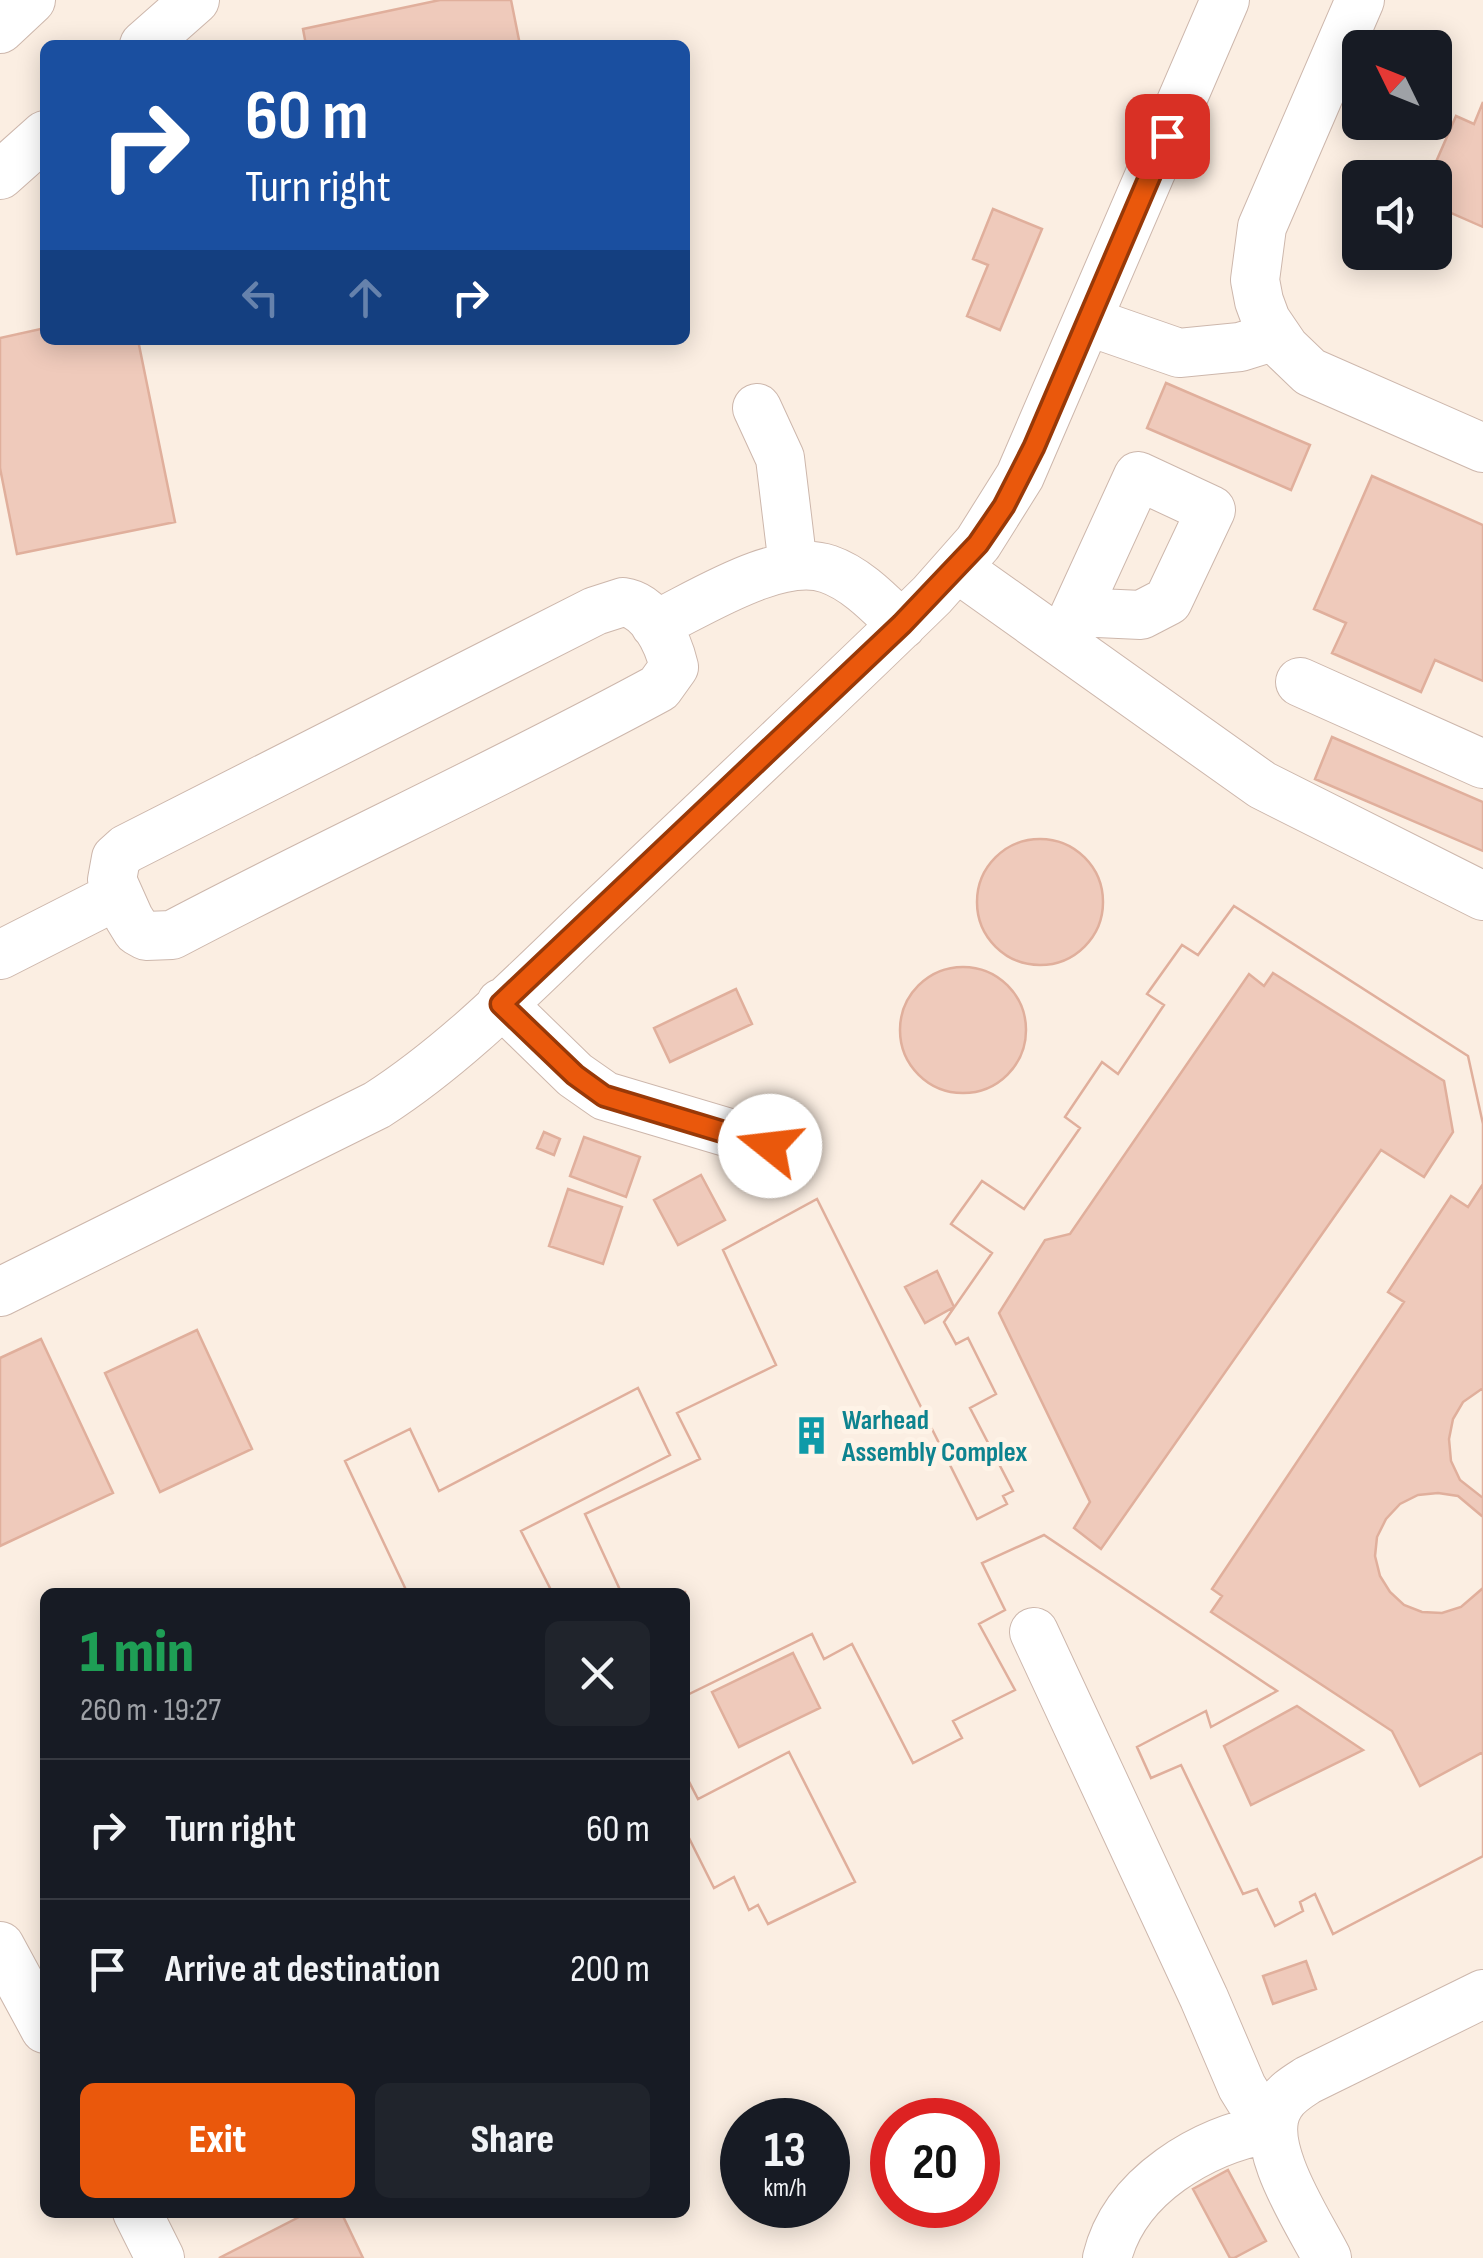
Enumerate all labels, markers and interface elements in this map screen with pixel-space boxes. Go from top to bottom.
north arrow [1342,30,1452,140]
map controls [1342,30,1452,270]
text: 60 m [245,75,369,159]
icon: right [80,80,210,210]
pin [1125,94,1210,179]
icon: arrive [1140,109,1195,164]
text: Turn right [245,160,391,215]
button: sound [1342,160,1452,270]
icon: left [233,270,288,325]
icon: ahead [338,270,393,325]
icon: right [443,270,498,325]
position arrow [718,1094,822,1198]
place label: Warhead Assembly Complex [841,1404,1027,1469]
building icon: Warhead Assembly Complex [791,1415,833,1457]
text: 1 min [80,1617,194,1689]
button: close [545,1621,650,1726]
text: 260 m · 19:27 [80,1691,221,1730]
icon: right [80,1802,135,1857]
text: Turn right [165,1807,296,1852]
text: 60 m [586,1807,650,1852]
icon: arrive [80,1942,135,1997]
text: Arrive at destination [165,1947,440,1992]
text: 200 m [570,1947,650,1992]
button: Exit [80,2083,355,2198]
button: Share [375,2083,650,2198]
speed limit sign: 20 [870,2098,1000,2228]
text: 13 [764,2121,806,2181]
text: km/h [763,2173,807,2204]

